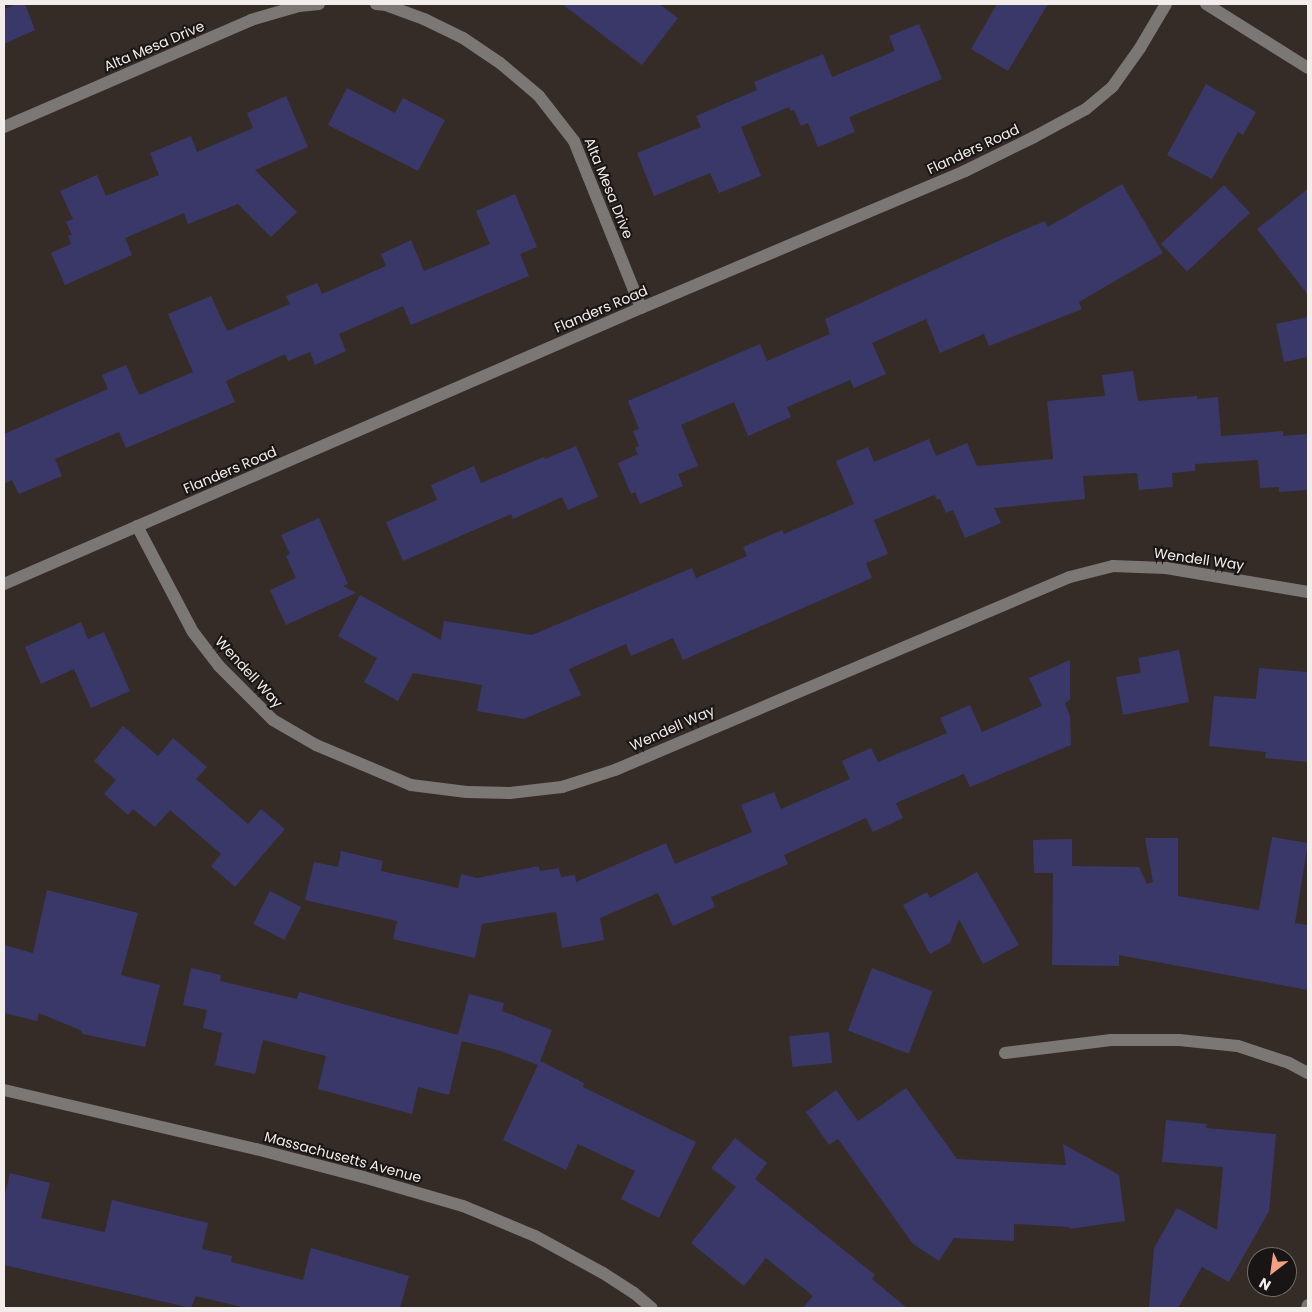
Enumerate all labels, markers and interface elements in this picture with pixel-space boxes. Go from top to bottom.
street label: Alta Mesa Drive [101,17,207,75]
street label: Flanders Road [924,120,1022,178]
street label: Alta Mesa Drive [581,135,637,241]
street label: Flanders Road [552,282,650,336]
street label: Flanders Road [181,443,279,497]
street label: Wendell Way [1153,544,1245,574]
street label: Wendell Way [212,633,286,711]
street label: Wendell Way [627,702,717,754]
street label: Massachusetts Avenue [263,1128,423,1186]
north arrow [1247,1247,1297,1297]
text: N [1255,1273,1275,1295]

